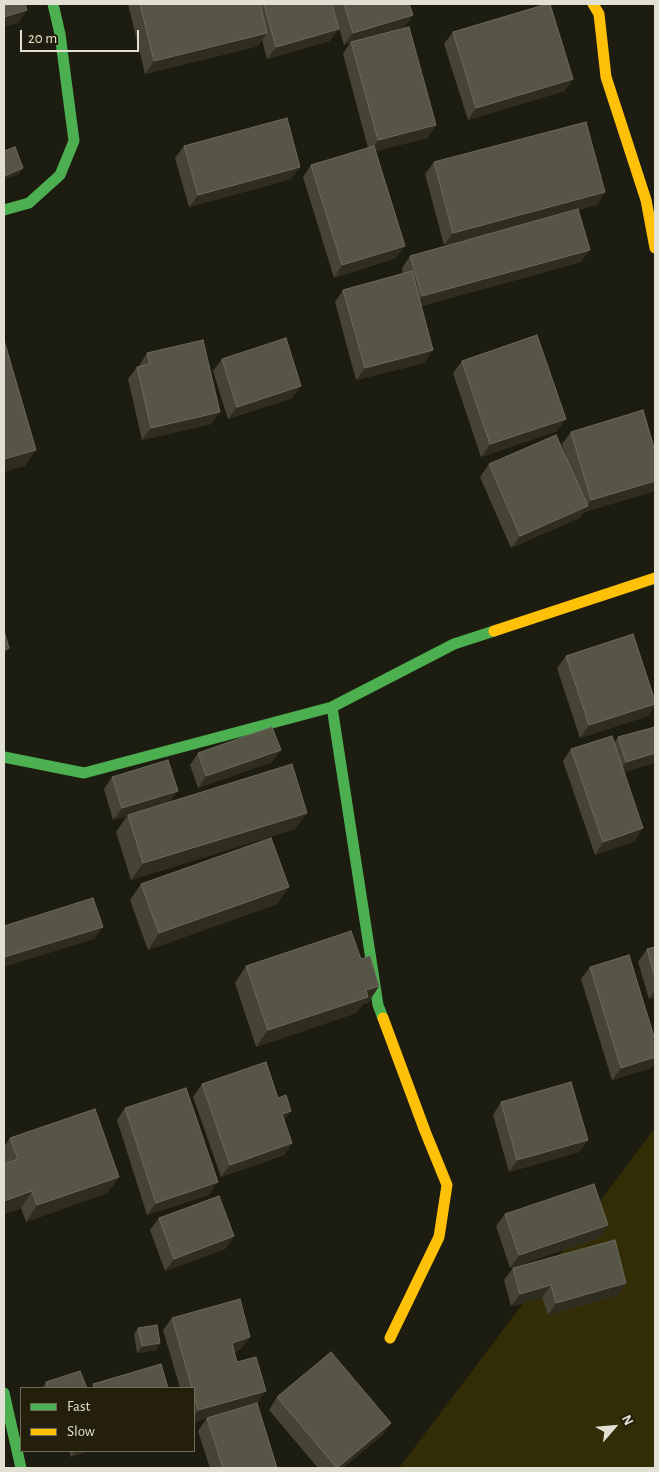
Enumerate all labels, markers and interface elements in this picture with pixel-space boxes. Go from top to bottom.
scale bar [22,20,141,52]
text: 20 m [28,31,57,46]
legend [20,1387,195,1452]
text: Fast [67,1399,90,1414]
north arrow [589,1402,639,1452]
text: N [619,1413,636,1428]
text: Slow [67,1424,95,1439]

